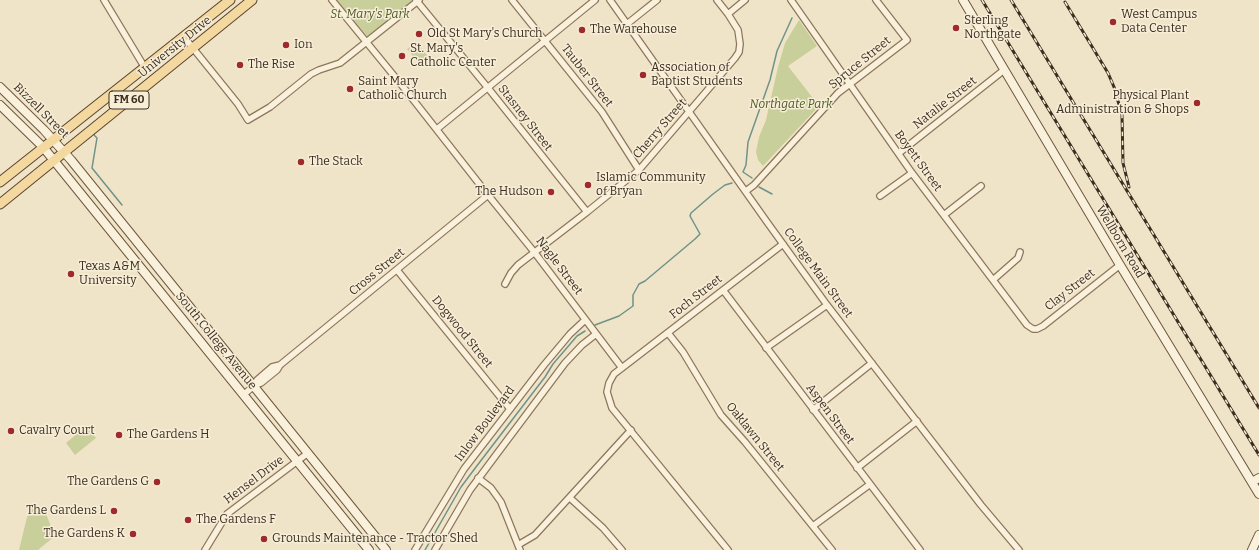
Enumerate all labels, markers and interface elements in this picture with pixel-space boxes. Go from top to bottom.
park label: St. Mary's Park [330,8,410,22]
place label: West Campus Data Center [1121,8,1197,36]
street label: University Drive [136,13,214,81]
place label: Sterling Northgate [964,14,1021,42]
marker: West Campus Data Center [1108,17,1118,27]
place label: The Warehouse [590,23,677,37]
marker: Sterling Northgate [951,23,961,33]
marker: The Warehouse [577,25,587,35]
place label: Old St Mary's Church [427,27,543,41]
marker: Old St Mary's Church [414,29,424,39]
street label: Spruce Street [826,34,894,92]
place label: Ion [294,38,313,52]
marker: Ion [281,40,291,50]
place label: St. Mary's Catholic Center [410,42,496,70]
street label: Tauber Street [558,42,616,110]
marker: St. Mary's Catholic Center [397,51,407,61]
place label: The Rise [248,58,295,72]
marker: The Rise [235,60,245,70]
place label: Association of Baptist Students [651,61,743,89]
marker: Association of Baptist Students [638,70,648,80]
street label: Natalie Street [910,74,980,132]
place label: Saint Mary Catholic Church [358,75,447,103]
street label: Bizzell Street [10,80,72,142]
street label: Stasney Street [495,82,555,154]
marker: Saint Mary Catholic Church [345,84,355,94]
place label: Physical Plant Administration & Shops [1056,89,1189,117]
road number: FM 60 [109,91,149,109]
street label: Cherry Street [630,96,690,162]
park label: Northgate Park [749,98,833,112]
marker: Physical Plant Administration & Shops [1192,98,1202,108]
street label: Boyett Street [891,128,945,194]
place label: The Stack [309,155,363,169]
marker: The Stack [296,157,306,167]
place label: Islamic Community of Bryan [596,171,706,199]
marker: Islamic Community of Bryan [583,180,593,190]
place label: The Hudson [475,185,543,199]
marker: The Hudson [546,187,556,197]
street label: Wellborn Road [1093,203,1147,281]
street label: College Main Street [780,225,856,321]
street label: Nagle Street [533,234,585,298]
street label: Cross Street [346,245,408,299]
place label: Texas A&M University [79,260,140,288]
street label: Clay Street [1042,266,1098,314]
marker: Texas A&M University [66,269,76,279]
street label: Foch Street [667,272,725,322]
street label: South College Avenue [172,289,260,393]
street label: Dogwood Street [429,293,495,371]
street label: Aspen Street [803,381,857,447]
street label: Inlow Boulevard [452,384,518,464]
street label: Oaklawn Street [723,400,787,474]
place label: Cavalry Court [19,424,94,438]
marker: Cavalry Court [6,426,16,436]
place label: The Gardens H [127,428,210,442]
marker: The Gardens H [114,430,124,440]
street label: Hensel Drive [221,453,287,507]
place label: The Gardens G [67,475,149,489]
marker: The Gardens G [152,477,162,487]
place label: The Gardens L [26,504,106,518]
marker: The Gardens L [109,506,119,516]
place label: The Gardens F [196,513,276,527]
marker: The Gardens F [183,515,193,525]
place label: The Gardens K [43,527,125,541]
marker: The Gardens K [128,529,138,539]
place label: Grounds Maintenance - Tractor Shed [272,532,478,546]
marker: Grounds Maintenance - Tractor Shed [259,534,269,544]

